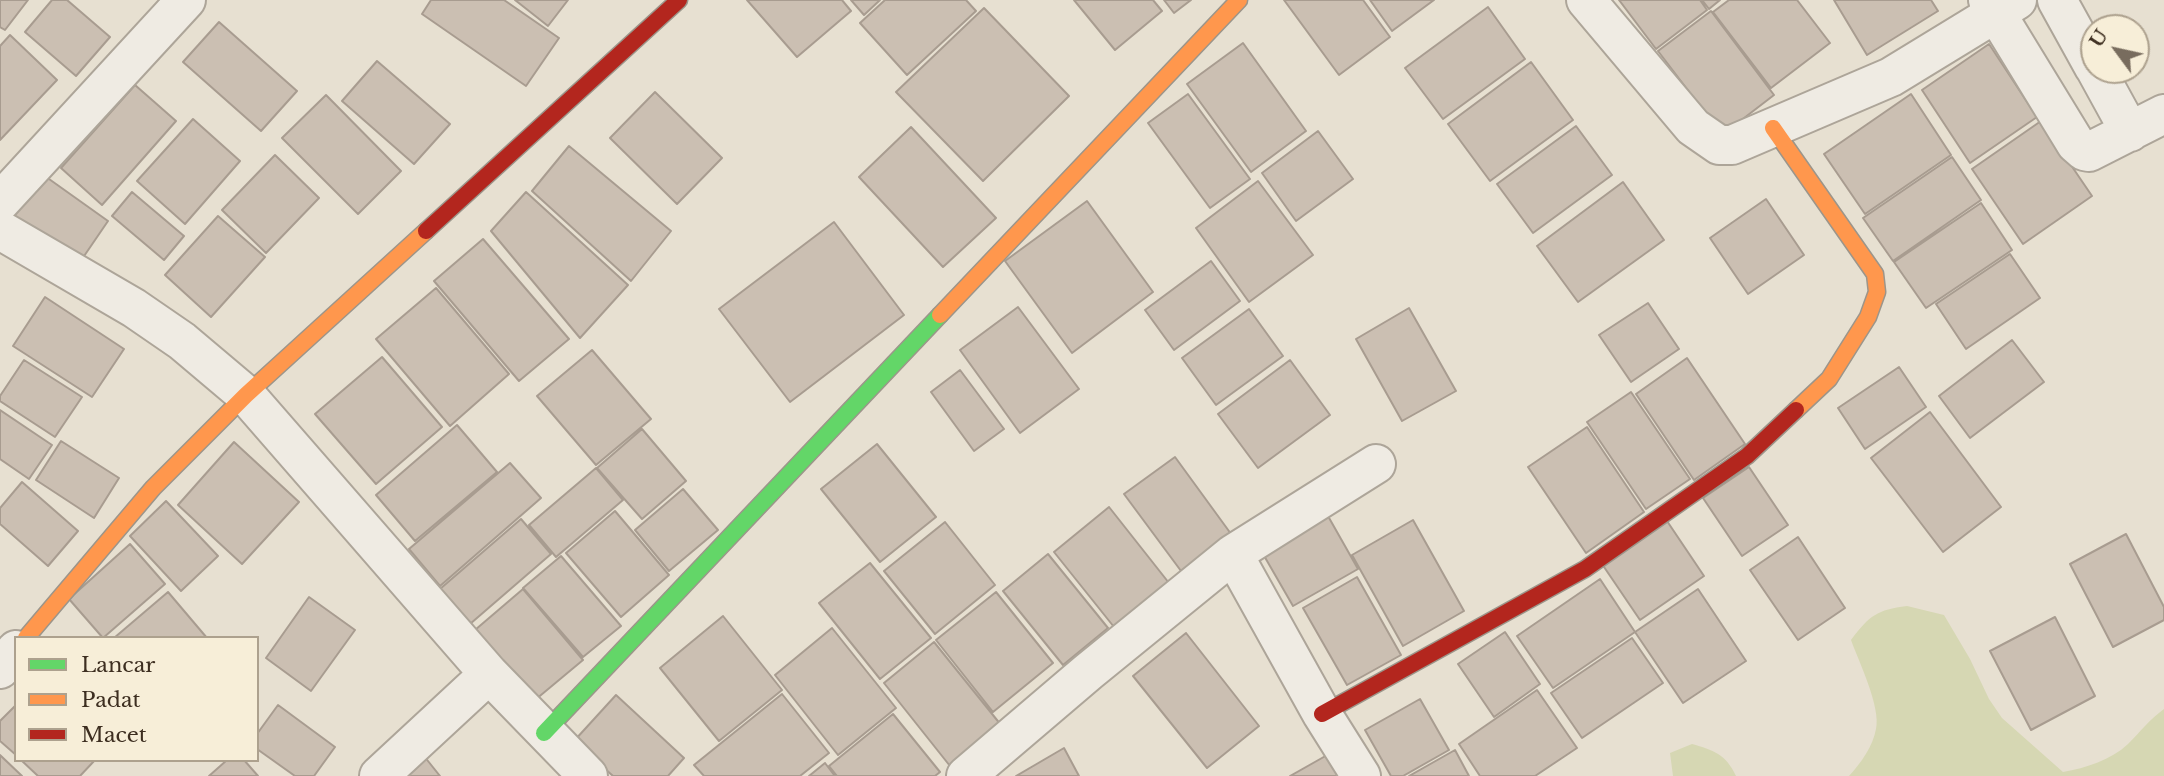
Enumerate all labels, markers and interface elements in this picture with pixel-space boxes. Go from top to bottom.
north arrow [2080,14,2150,84]
text: U [2084,25,2113,52]
legend [14,636,259,762]
text: Lancar [81,652,155,678]
text: Padat [81,687,141,713]
text: Macet [81,722,147,748]

